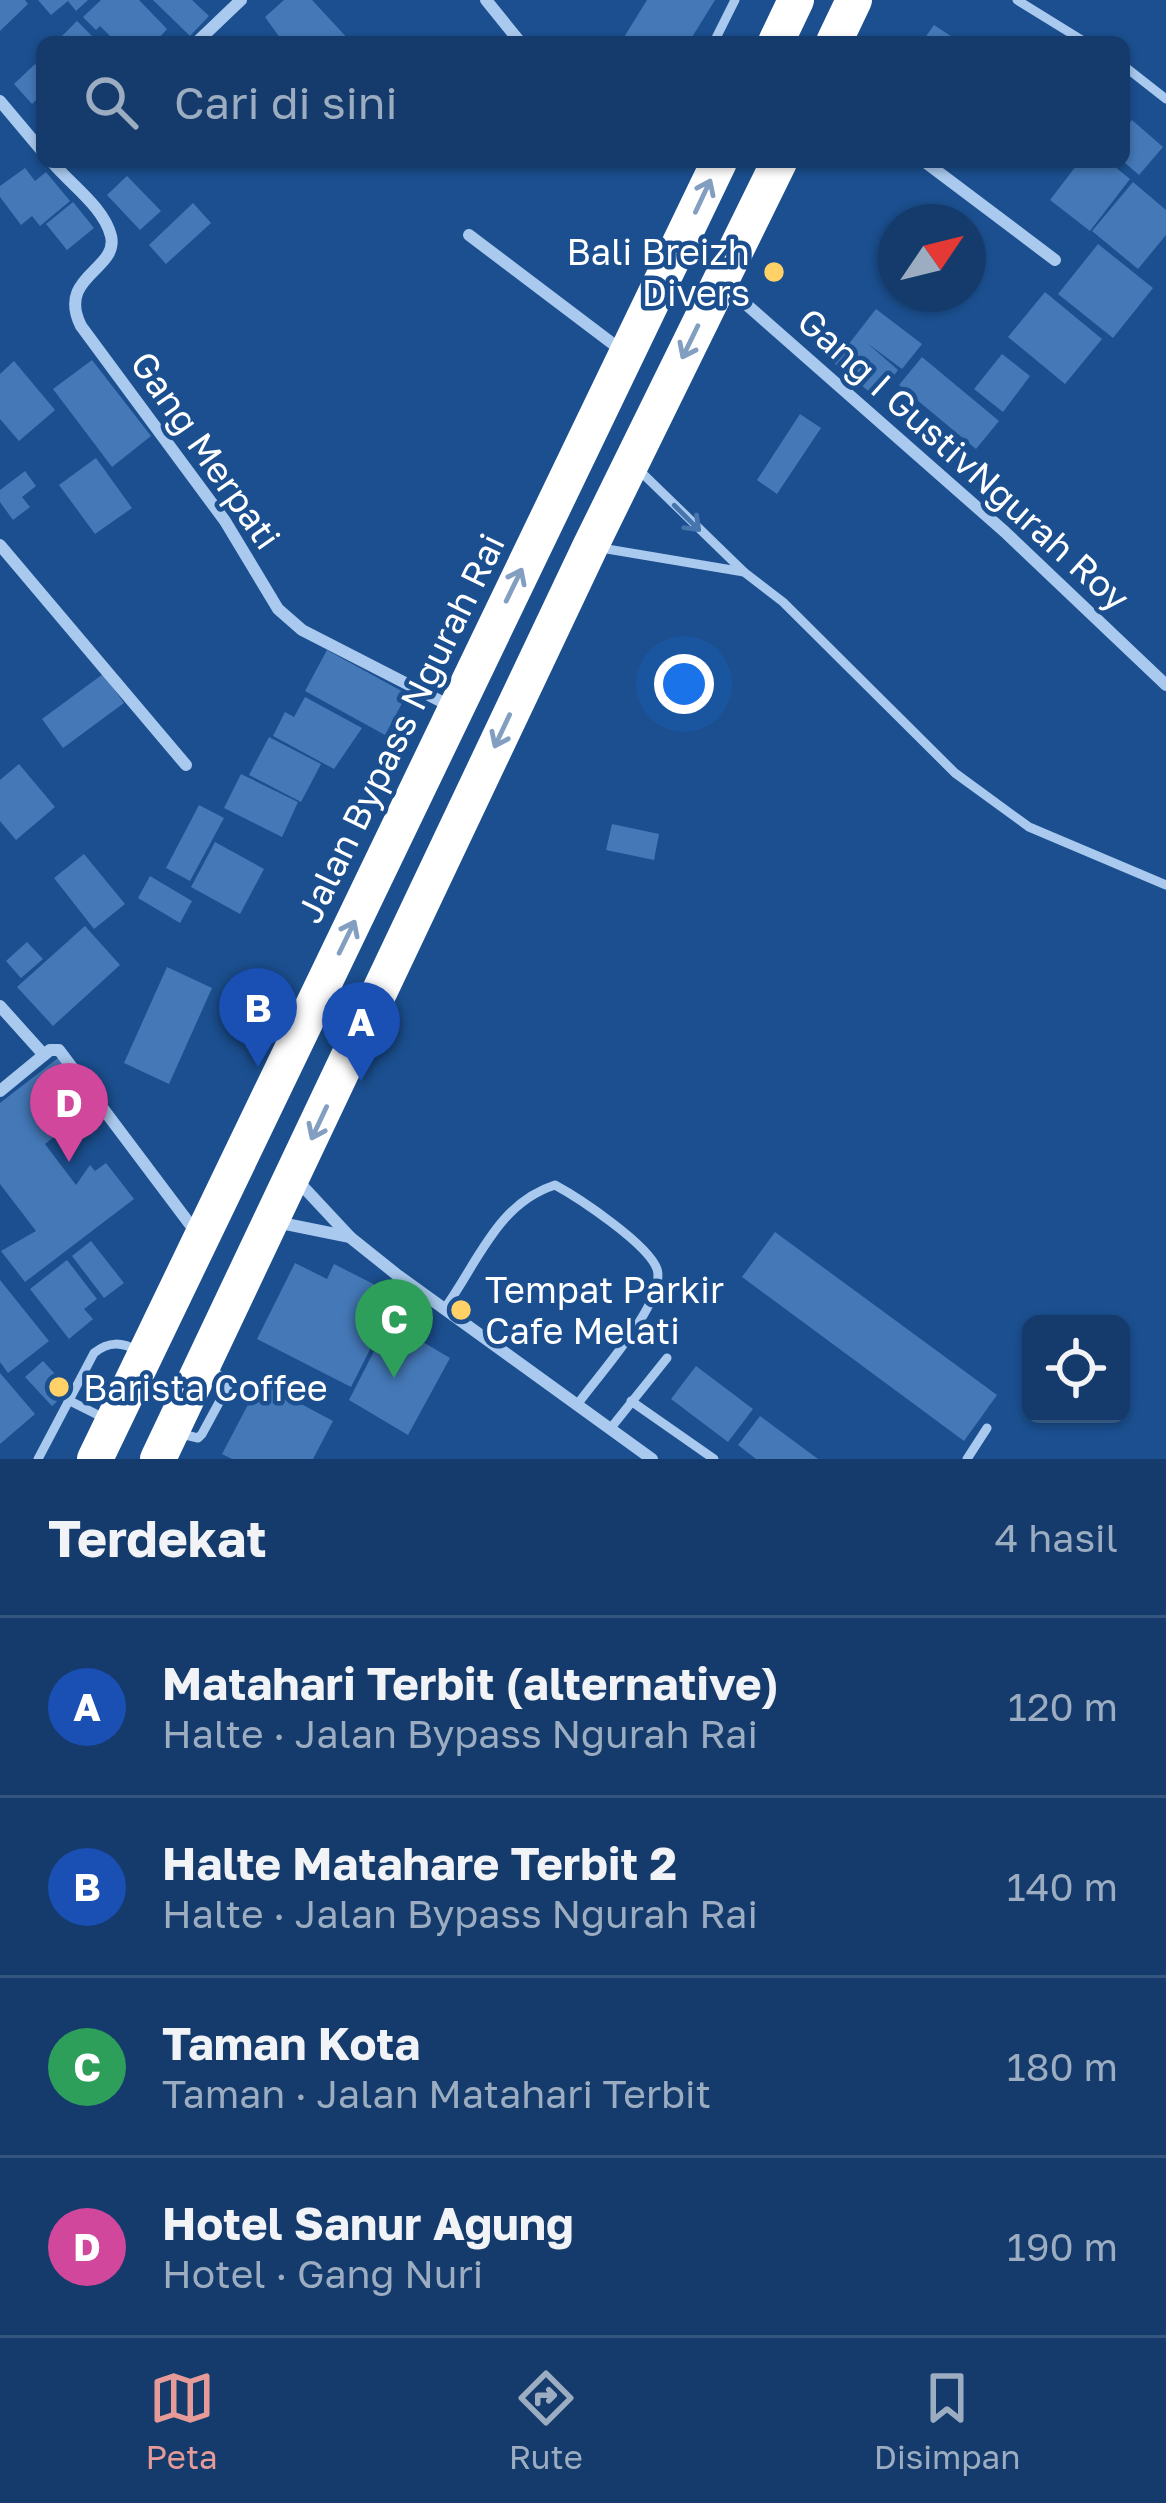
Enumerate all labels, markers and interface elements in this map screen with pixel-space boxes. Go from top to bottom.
search box [36,36,1130,168]
icon: search [78,69,144,135]
text: Cari di sini [174,75,398,129]
one-way arrow [693,179,715,215]
north arrow [878,204,986,312]
place label: Bali Breizh Divers [567,230,750,314]
marker: Bali Breizh Divers [761,259,787,285]
street label: Gang I GustivNgurah Roy [789,299,1139,619]
one-way arrow [678,323,700,359]
street label: Gang Merpati [122,343,290,557]
one-way arrow [672,503,701,531]
street label: Jalan Bypass Ngurah Rai [287,526,513,930]
one-way arrow [504,567,526,603]
your location [654,654,714,714]
one-way arrow [490,712,512,748]
one-way arrow [337,920,359,956]
pin: B [219,968,297,1067]
pin: A [322,982,400,1081]
pin: D [30,1063,108,1162]
one-way arrow [307,1104,329,1140]
place label: Tempat Parkir Cafe Melati [485,1268,724,1352]
pin: C [355,1279,433,1378]
marker: Tempat Parkir Cafe Melati [448,1297,474,1323]
map controls [1022,1315,1130,1423]
button: locate [1022,1315,1130,1423]
place label: Barista Coffee [83,1366,328,1409]
marker: Barista Coffee [46,1374,72,1400]
text: Terdekat [48,1507,267,1568]
text: 4 hasil [995,1514,1118,1561]
text: Matahari Terbit (alternative) [162,1656,779,1710]
text: A [73,1683,101,1730]
text: 120 m [1008,1683,1118,1730]
text: Halte · Jalan Bypass Ngurah Rai [162,1710,758,1757]
text: Halte Matahare Terbit 2 [162,1836,677,1890]
text: B [73,1863,101,1910]
text: 140 m [1007,1863,1118,1910]
text: Halte · Jalan Bypass Ngurah Rai [162,1890,758,1937]
text: Taman Kota [162,2016,420,2070]
text: C [73,2043,101,2090]
text: 180 m [1007,2043,1118,2090]
text: Taman · Jalan Matahari Terbit [162,2070,711,2117]
text: Hotel Sanur Agung [162,2196,574,2250]
text: D [73,2223,101,2270]
text: 190 m [1007,2223,1118,2270]
text: Hotel · Gang Nuri [162,2250,483,2297]
tab: Peta [145,2365,218,2476]
tab: Rute [509,2365,583,2476]
tab: Disimpan [874,2365,1021,2476]

